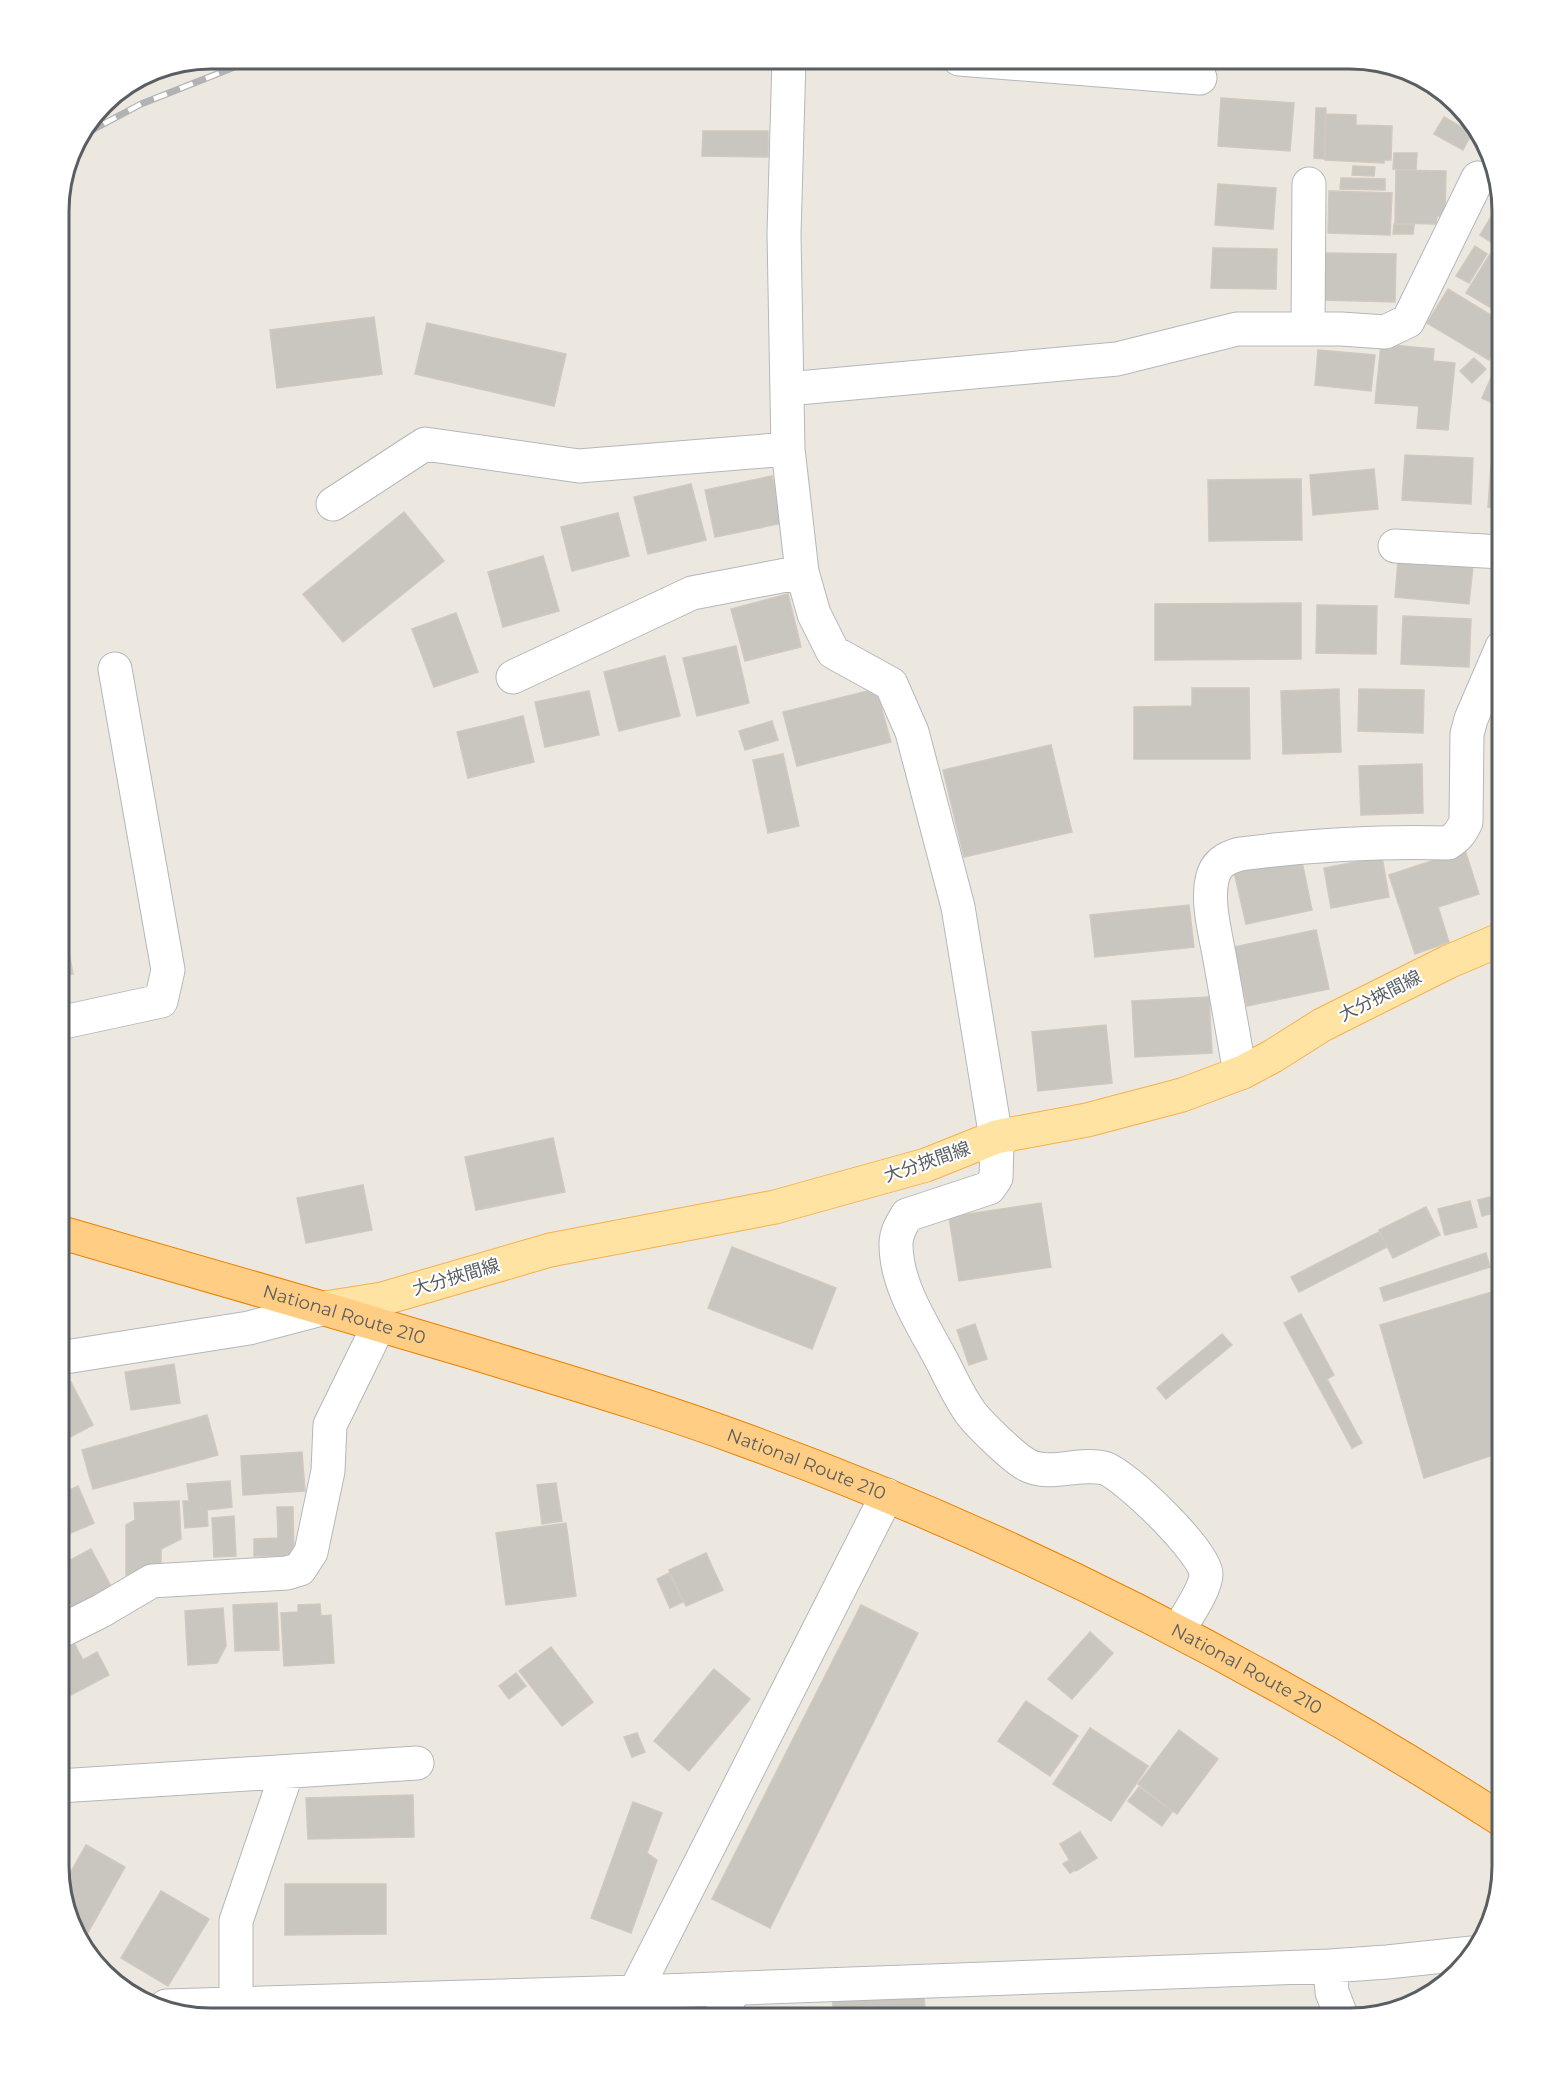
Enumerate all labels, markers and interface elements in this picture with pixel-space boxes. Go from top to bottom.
street label: 大分挾間線 [1335,966,1425,1026]
street label: 大分挾間線 [881,1137,973,1187]
street label: 大分挾間線 [410,1254,502,1300]
street label: National Route 210 [260,1280,428,1349]
street label: National Route 210 [724,1424,889,1505]
street label: National Route 210 [1168,1619,1326,1719]

